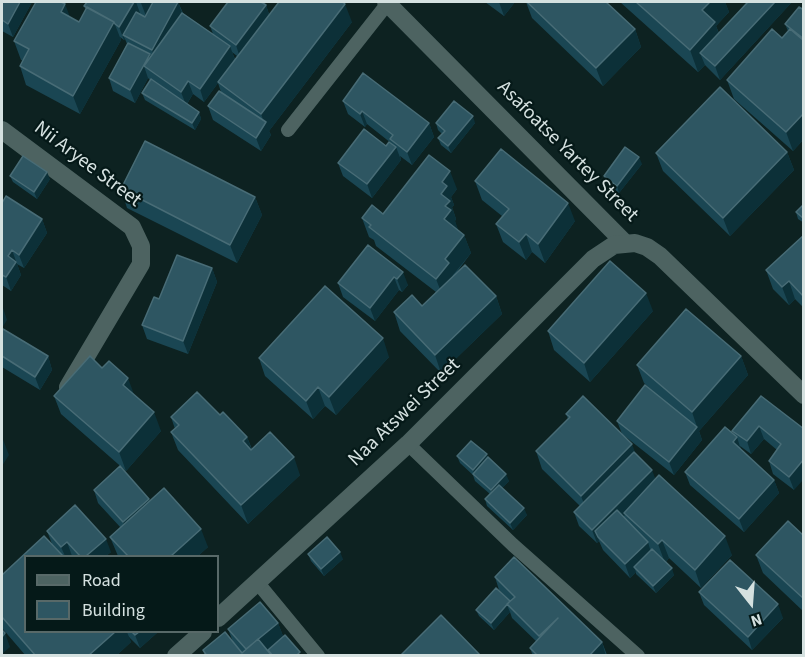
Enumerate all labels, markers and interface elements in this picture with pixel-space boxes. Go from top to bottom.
street label: Asafoatse Yartey Street [491,76,643,228]
street label: Nii Aryee Street [29,117,145,213]
street label: Naa Atswei Street [344,354,466,472]
legend [24,555,219,633]
text: Road [82,568,121,593]
north arrow [721,573,781,633]
text: Building [82,598,145,623]
text: N [748,608,765,632]

